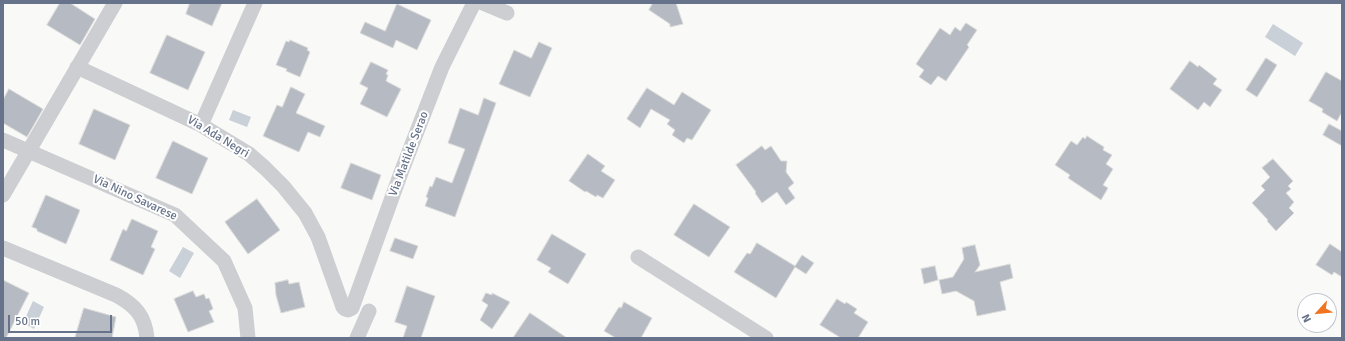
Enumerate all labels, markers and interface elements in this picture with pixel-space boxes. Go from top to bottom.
street label: Via Matilde Serao [386,110,432,198]
street label: Via Ada Negri [184,113,252,161]
street label: Via Nino Savarese [91,172,179,224]
north arrow [1297,293,1337,333]
scale bar [10,307,114,333]
text: N [1299,312,1314,325]
text: 50 m [15,314,40,329]

